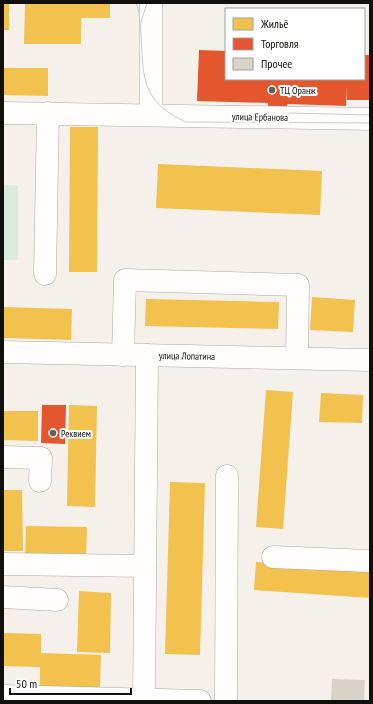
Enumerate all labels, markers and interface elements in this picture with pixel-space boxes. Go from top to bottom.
legend [225,8,365,80]
text: Жильё [260,16,288,31]
text: Торговля [261,36,299,51]
text: Прочее [261,56,292,71]
place label: ТЦ Оранж [280,84,316,97]
marker: ТЦ Оранж [267,85,277,95]
street label: улица Ербанова [232,110,288,124]
street label: улица Лопатина [159,349,215,363]
place label: Реквием [61,427,91,440]
marker: Реквием [48,428,58,438]
scale bar [10,670,131,696]
text: 50 m [16,676,37,691]

